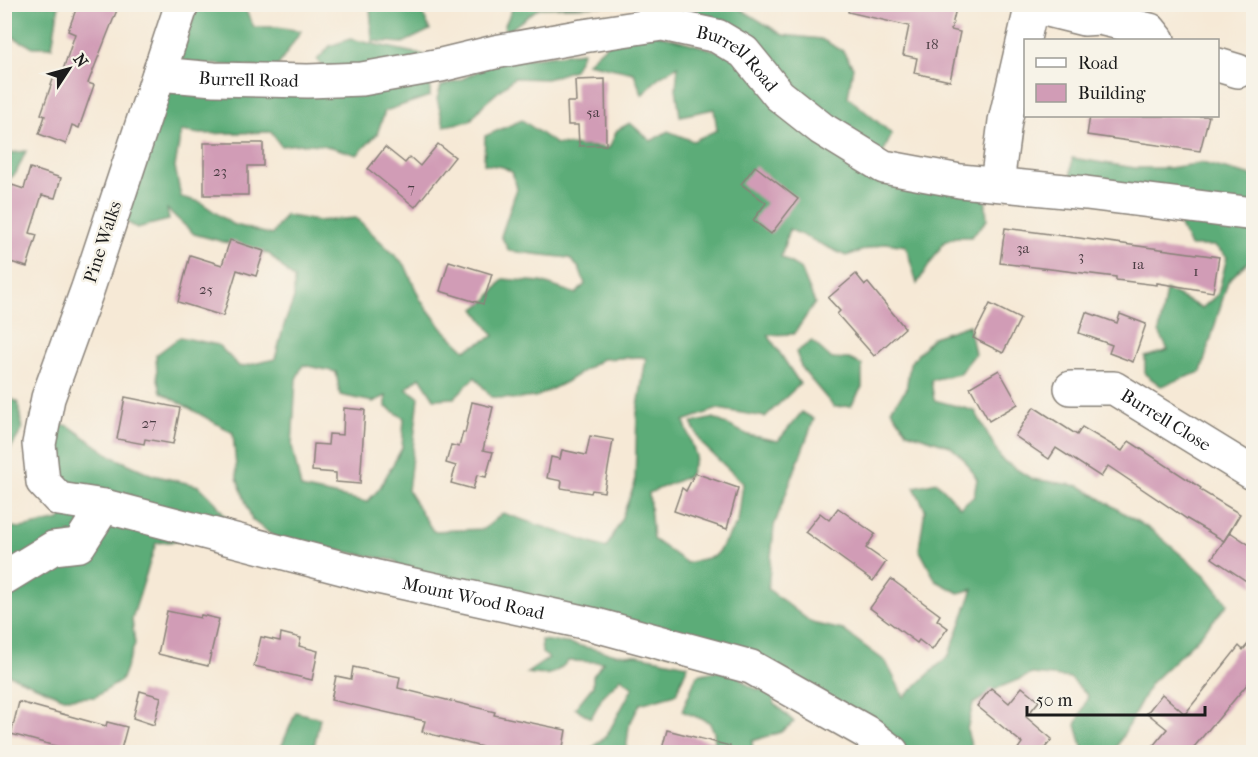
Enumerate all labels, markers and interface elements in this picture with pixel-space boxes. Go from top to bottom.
street label: Burrell Road [695,21,782,96]
house number: 18 [926,35,938,53]
north arrow [39,39,99,99]
legend [1024,39,1219,117]
text: N [69,50,92,72]
text: Road [1078,53,1118,74]
street label: Burrell Road [198,67,299,91]
text: Building [1078,83,1146,104]
house number: 5a [586,103,601,121]
house number: 23 [213,162,227,180]
house number: 7 [407,179,415,197]
street label: Pine Walks [80,198,126,286]
house number: 3a [1016,239,1031,257]
house number: 3 [1078,247,1084,265]
house number: 1a [1132,255,1145,273]
house number: 1 [1193,262,1199,280]
house number: 25 [199,280,213,298]
street label: Burrell Close [1117,384,1215,455]
house number: 27 [142,414,156,432]
street label: Mount Wood Road [401,572,547,624]
scale bar [1027,679,1206,717]
text: 50 m [1036,690,1073,711]

